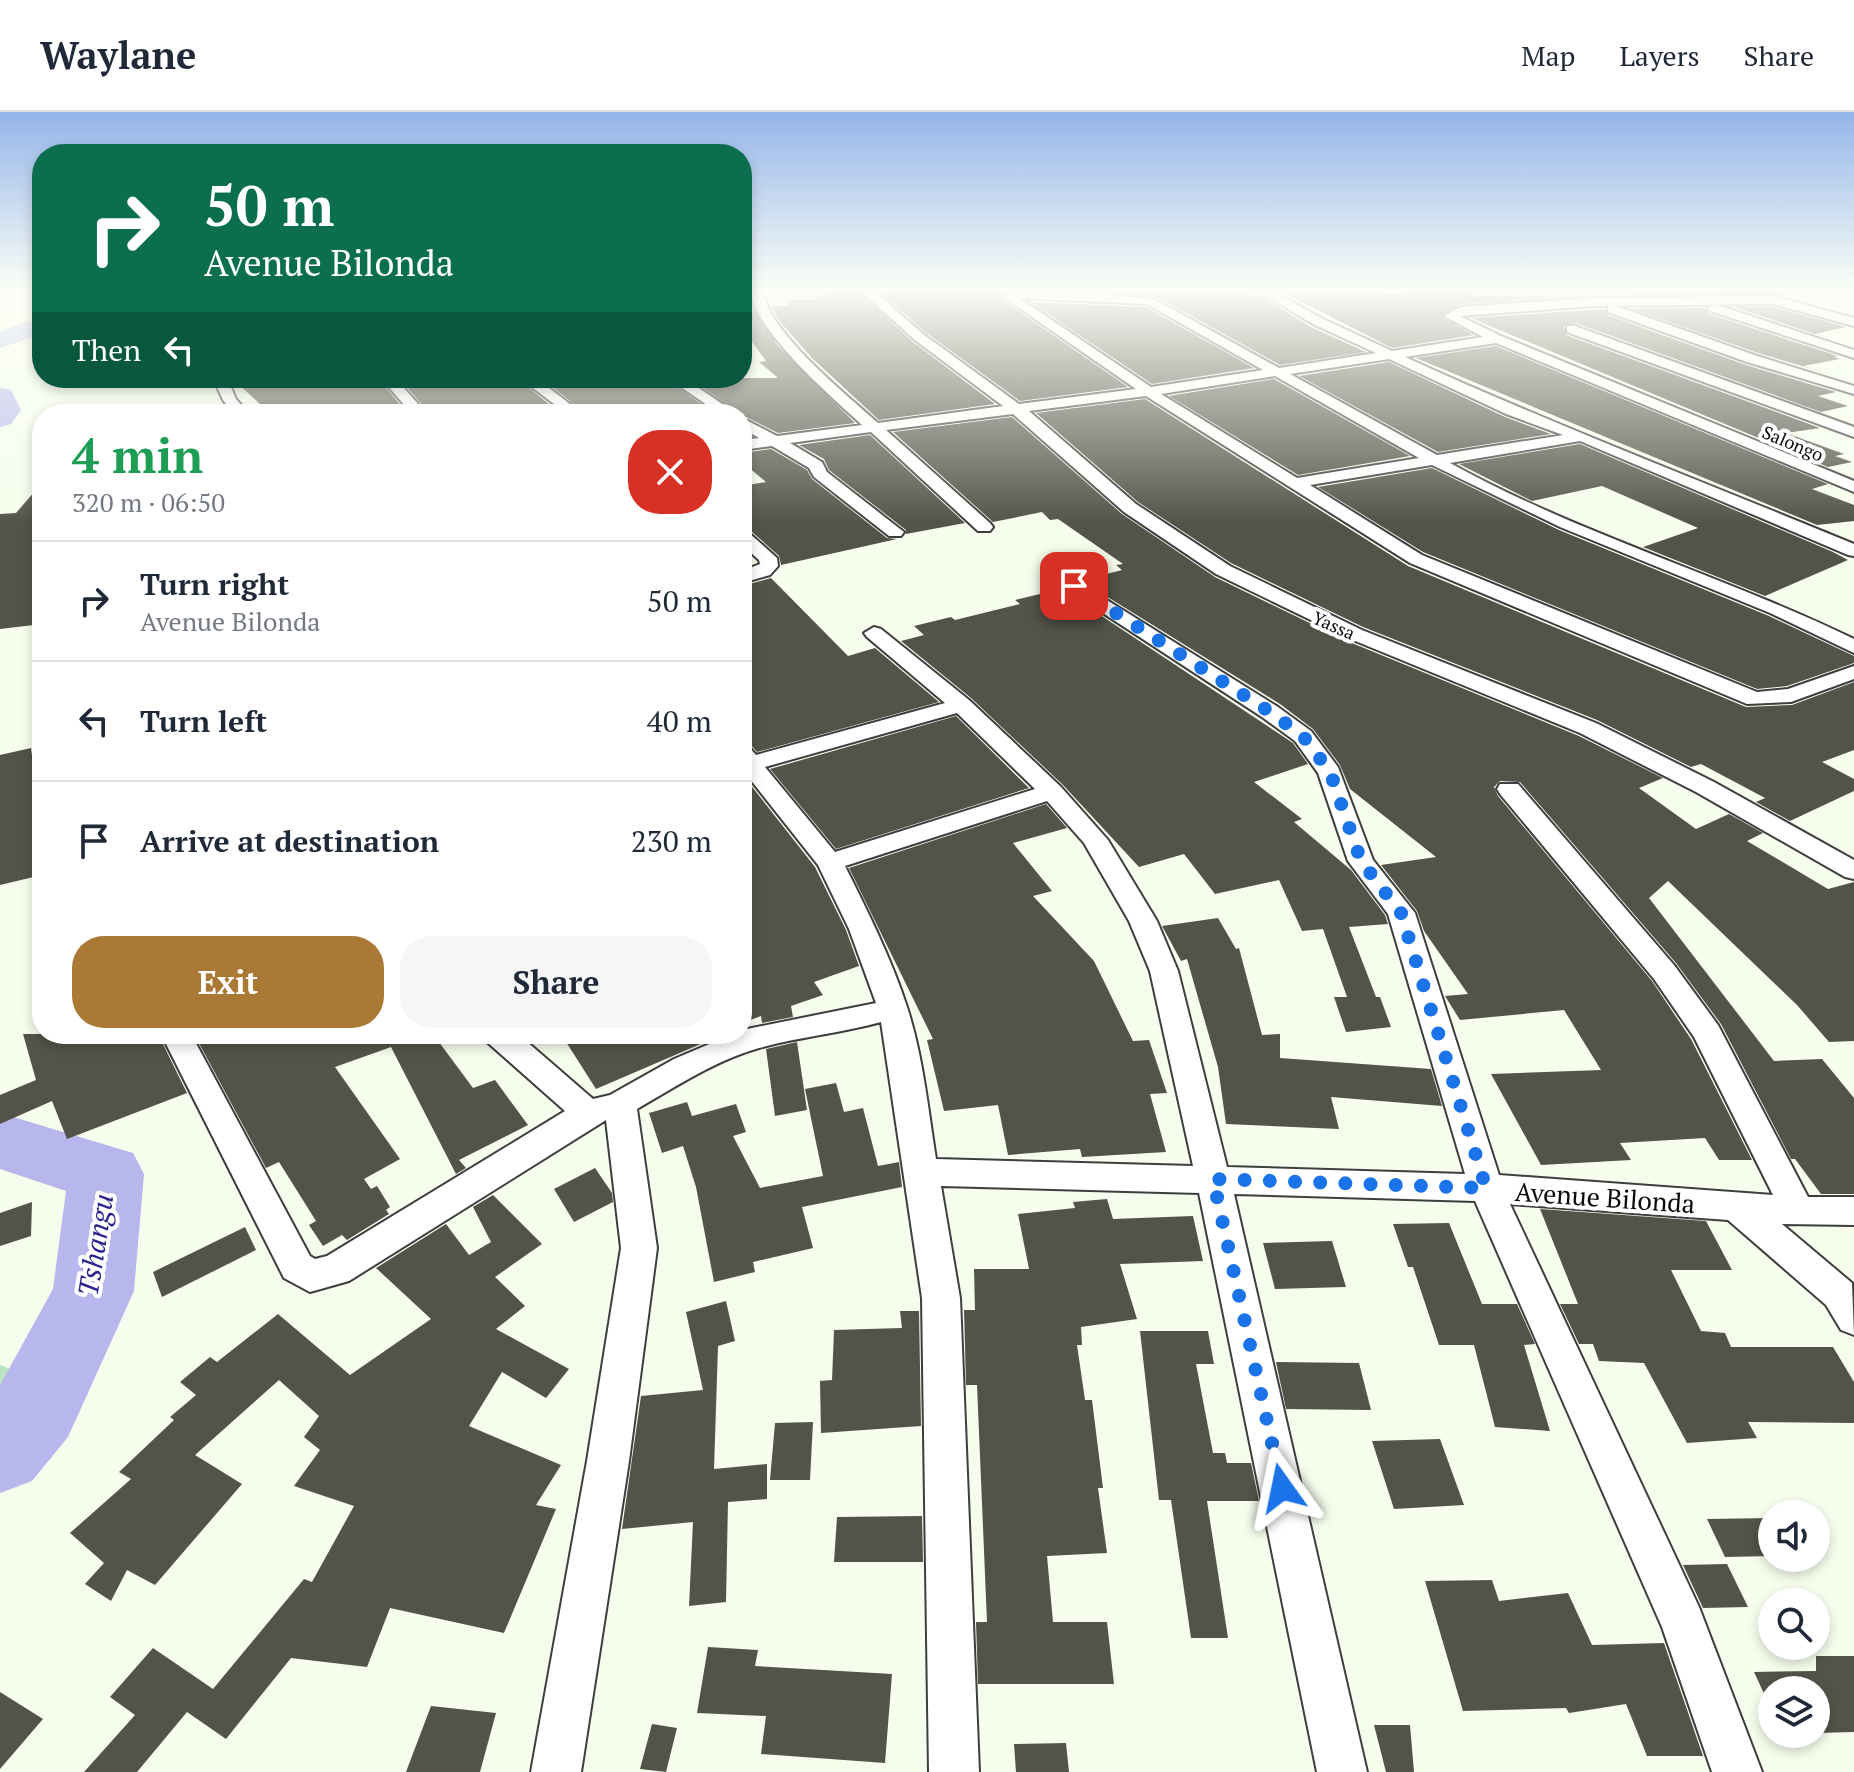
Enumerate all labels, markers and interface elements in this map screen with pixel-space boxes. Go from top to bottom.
text: Waylane [40,30,197,80]
text: Map [1521,37,1575,74]
text: Layers [1619,37,1700,74]
text: Share [1744,37,1814,74]
text: 50 m [204,168,334,242]
icon: right [72,176,176,280]
text: Avenue Bilonda [204,239,454,286]
icon: left [157,328,201,372]
text: Then [72,330,141,370]
street label: Salongo [1759,419,1827,467]
text: 4 min [72,423,203,487]
button: close [628,430,712,514]
text: 320 m · 06:50 [72,485,225,519]
pin [1040,552,1108,620]
text: Turn right [140,564,289,604]
icon: arrive [1052,564,1096,608]
icon: right [72,579,116,623]
text: 50 m [647,581,712,621]
text: Avenue Bilonda [140,604,320,638]
street label: Yassa [1309,605,1359,645]
icon: left [72,699,116,743]
text: Turn left [140,701,267,741]
text: 40 m [647,701,712,741]
icon: arrive [72,819,116,863]
text: Arrive at destination [140,821,439,861]
text: 230 m [631,821,712,861]
button: Exit [72,936,384,1028]
button: Share [400,936,712,1028]
street label: Avenue Bilonda [1514,1174,1696,1220]
water label: Tshangu [69,1191,121,1299]
position arrow [1240,1446,1324,1530]
map controls [1758,1500,1830,1748]
button: sound [1758,1500,1830,1572]
button: search [1758,1588,1830,1660]
button: layers [1758,1676,1830,1748]

